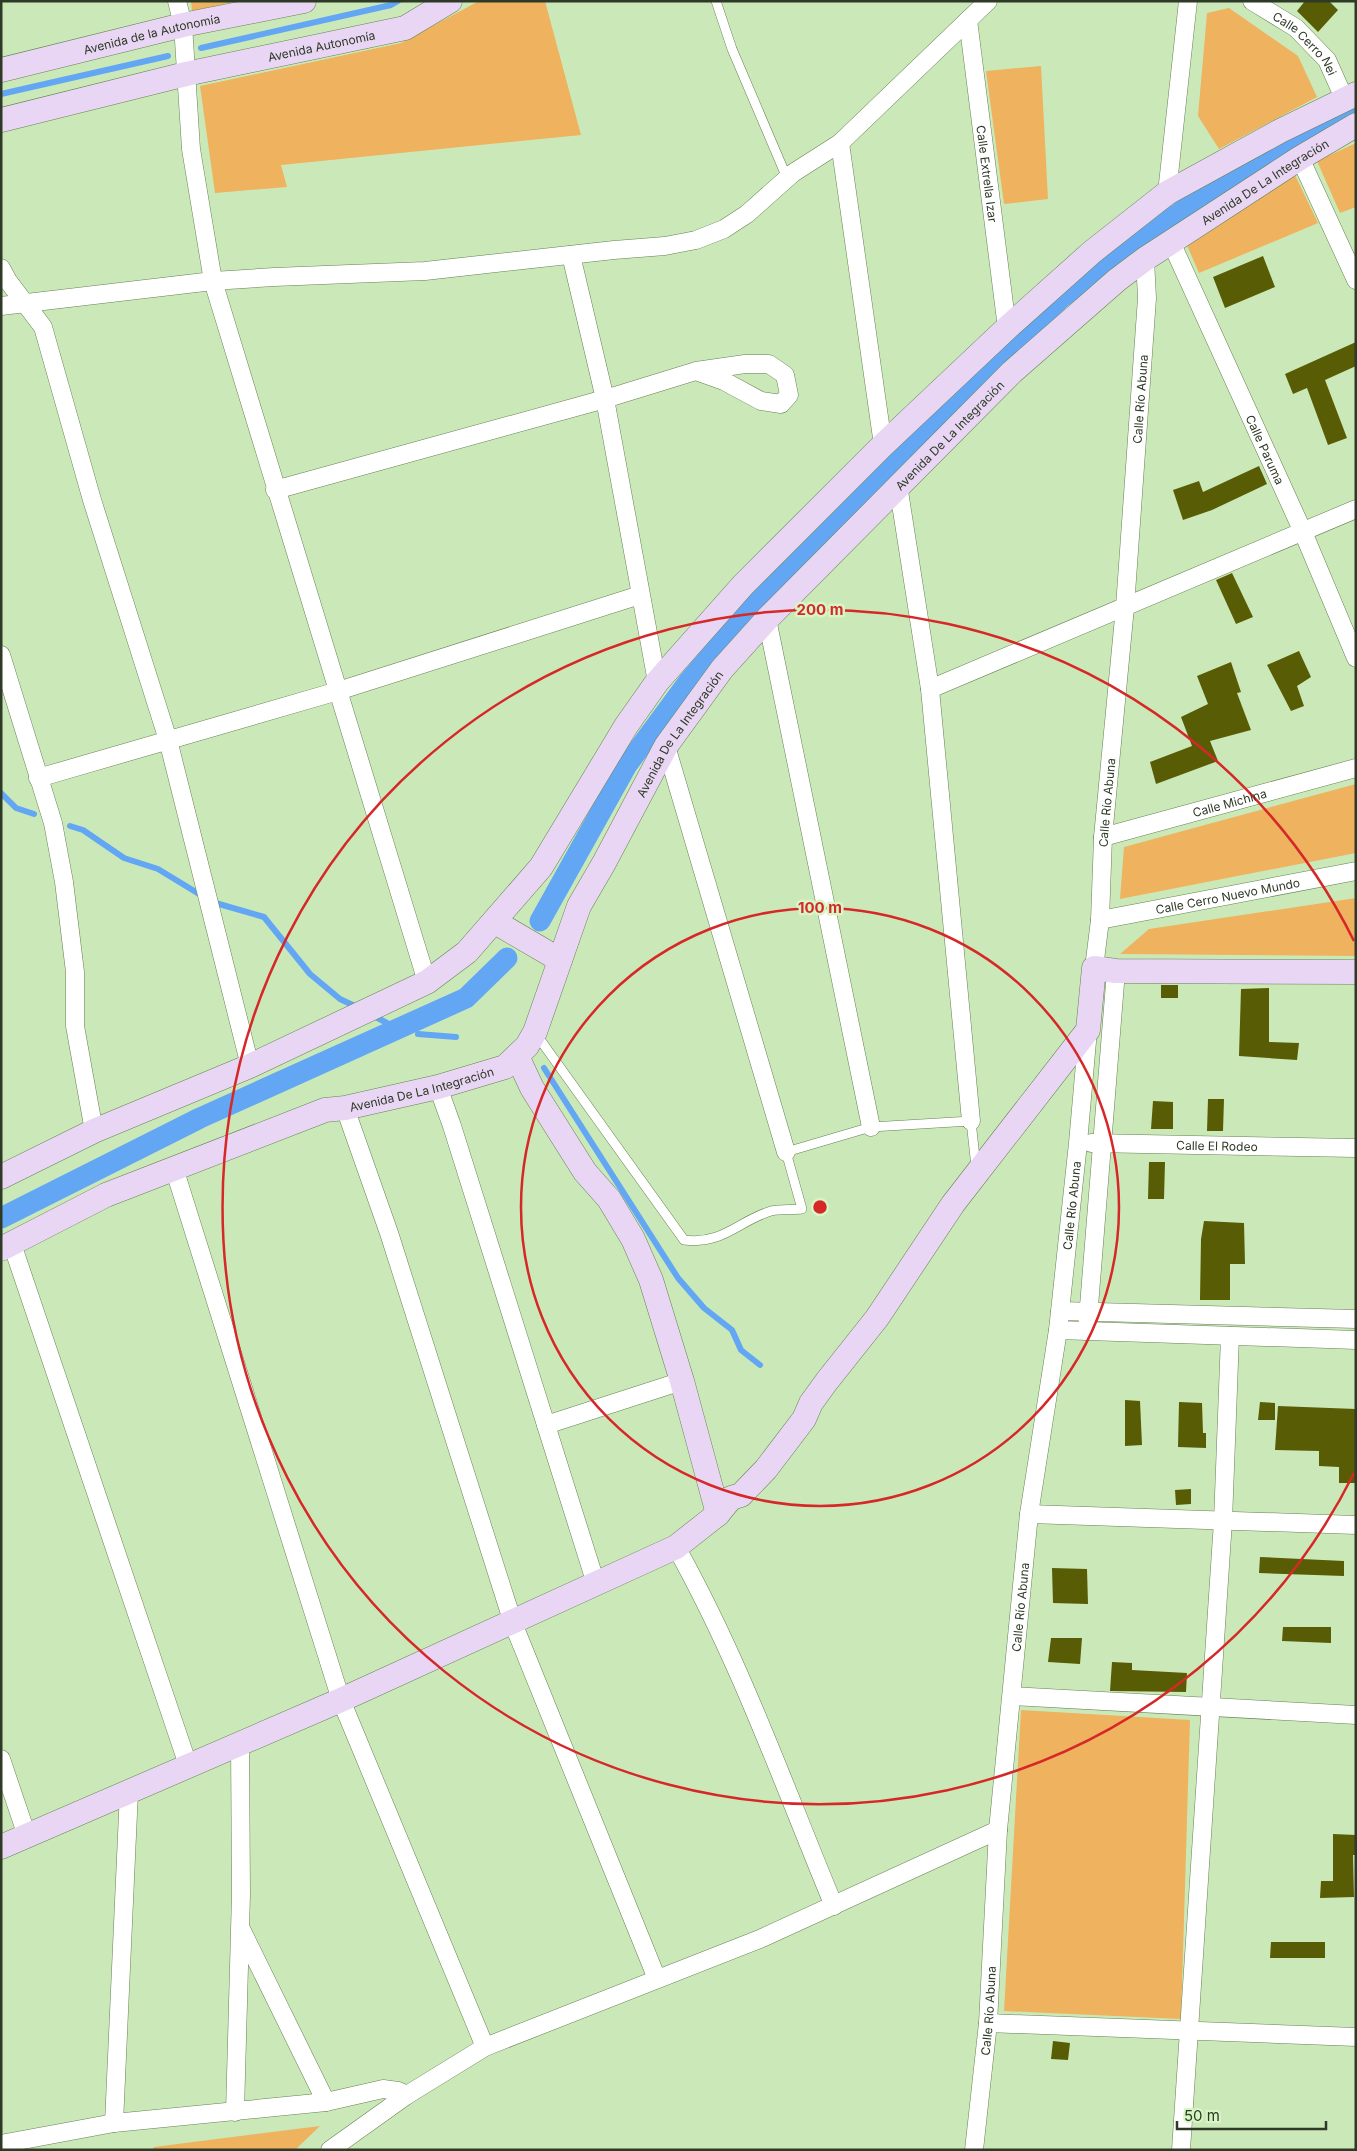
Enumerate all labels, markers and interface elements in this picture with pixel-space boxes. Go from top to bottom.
street label: Calle Cerro Nei [1270,8,1340,78]
street label: Avenida de la Autonomía [82,10,221,57]
street label: Avenida Autonomía [266,27,376,64]
street label: Calle Extrella Izar [974,124,1001,224]
street label: Avenida De La Integración [1198,135,1331,228]
street label: Calle Río Abuna [1129,354,1150,444]
street label: Avenida De La Integración [892,377,1007,493]
street label: Calle Paruma [1243,412,1288,487]
text: 200 m [797,600,843,619]
street label: Avenida De La Integración [633,667,726,800]
street label: Calle Río Abuna [1095,757,1118,847]
street label: Calle Michina [1191,785,1268,820]
street label: Calle Cerro Nuevo Mundo [1154,874,1301,917]
text: 100 m [798,898,842,917]
street label: Avenida De La Integración [348,1063,495,1114]
street label: Calle El Rodeo [1176,1137,1258,1154]
street label: Calle Río Abuna [1059,1160,1084,1251]
centre of rings [811,1198,829,1216]
street label: Calle Río Abuna [1008,1562,1032,1652]
street label: Calle Río Abuna [977,1966,998,2056]
scale bar [1177,2098,1326,2130]
text: 50 m [1184,2106,1220,2125]

